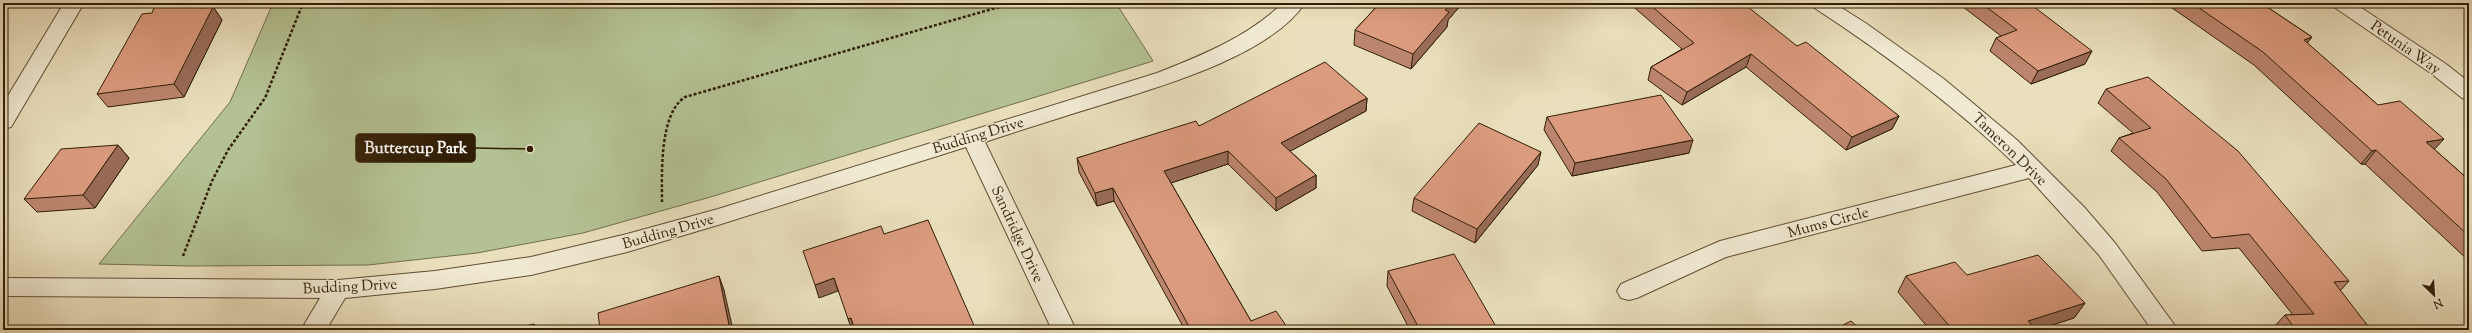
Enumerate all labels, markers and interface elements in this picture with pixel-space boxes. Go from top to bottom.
street label: Petunia Way [2366,16,2445,81]
street label: Tameron Drive [1967,109,2051,191]
street label: Budding Drive [930,113,1027,160]
callout: Buttercup Park [356,134,475,162]
text: Buttercup Park [364,138,468,161]
street label: Sandridge Drive [985,183,1048,286]
street label: Mums Circle [1786,203,1871,244]
street label: Budding Drive [620,209,717,256]
street label: Budding Drive [302,275,398,300]
north arrow [2414,275,2454,315]
text: N [2430,294,2446,312]

